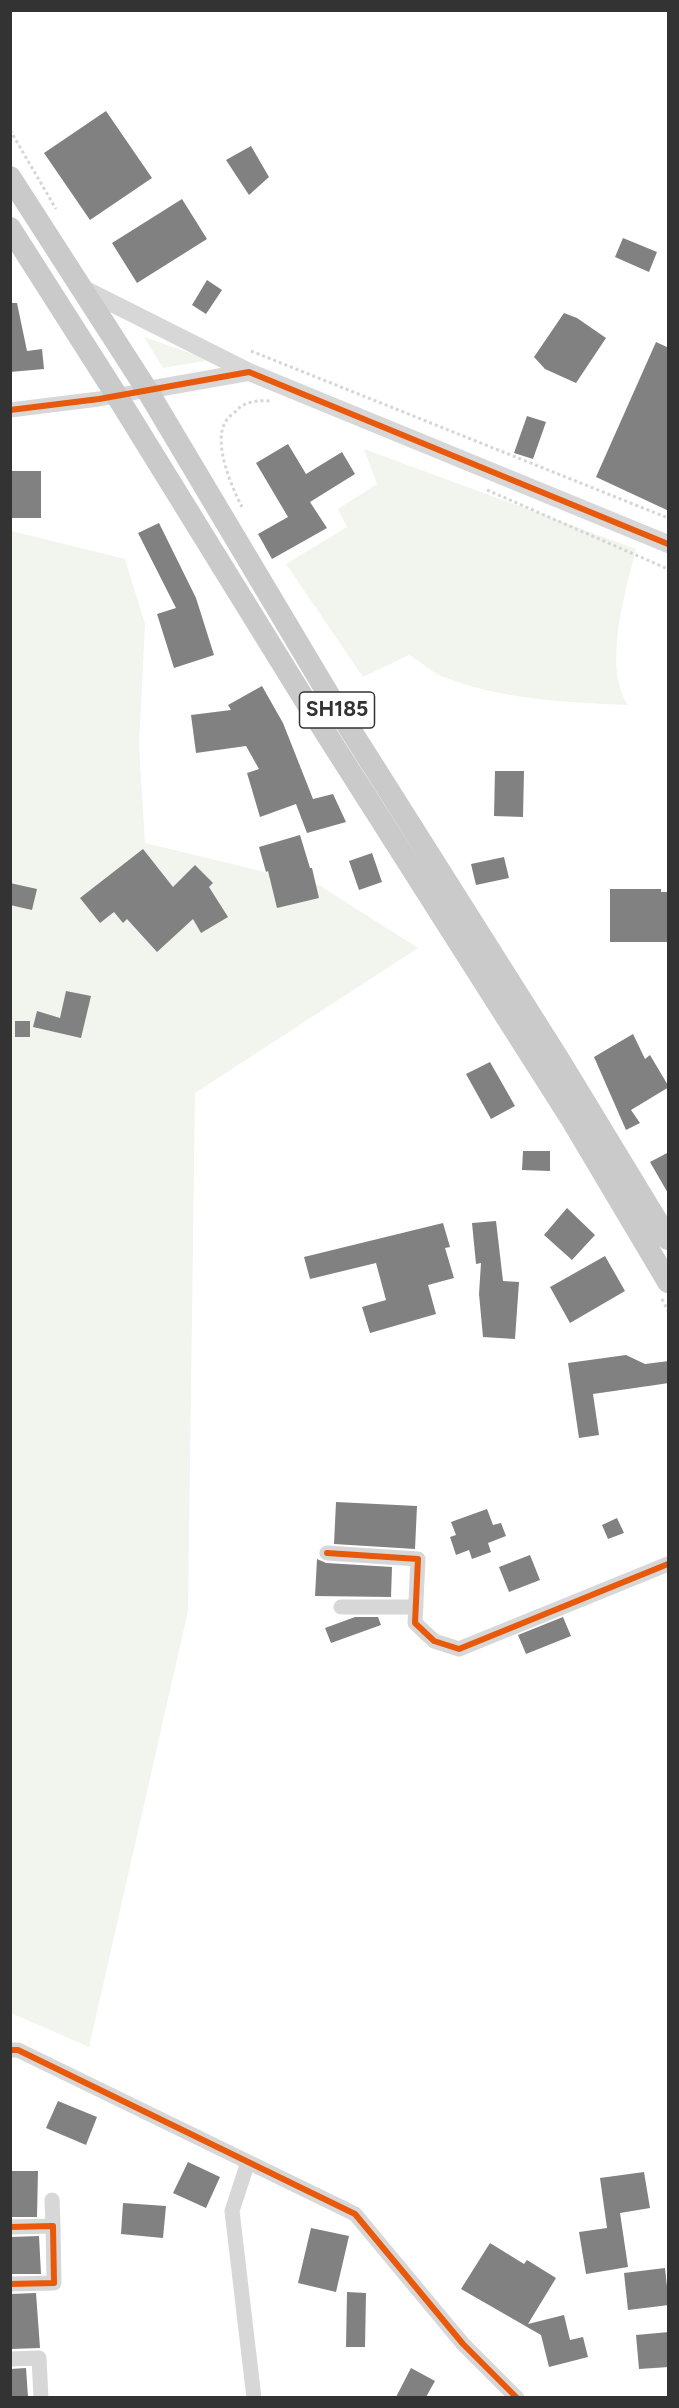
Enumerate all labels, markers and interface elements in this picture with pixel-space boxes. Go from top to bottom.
road number: SH185 [300,692,374,728]

